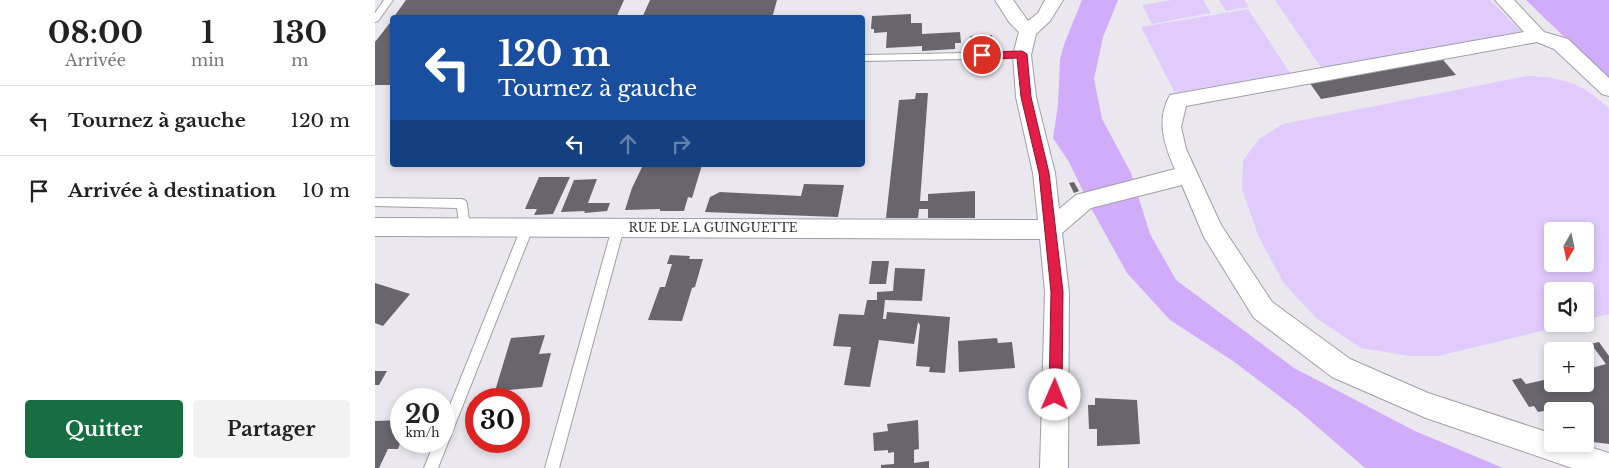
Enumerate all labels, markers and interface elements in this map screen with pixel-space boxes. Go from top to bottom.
text: 08:00 [48,14,143,51]
text: 1 [201,14,214,51]
text: 130 [272,14,327,51]
text: 120 m [498,32,611,75]
pin [961,34,1003,76]
icon: left [415,35,480,100]
icon: arrive [968,41,996,69]
text: Arrivée [65,50,126,70]
text: min [191,50,225,70]
text: m [291,50,308,70]
text: Tournez à gauche [498,75,697,102]
icon: left [25,107,53,135]
text: Tournez à gauche [68,109,246,132]
text: 120 m [290,109,350,132]
icon: left [561,130,589,158]
icon: ahead [614,130,642,158]
icon: right [667,130,695,158]
icon: arrive [25,177,53,205]
text: Arrivée à destination [68,179,276,202]
text: 10 m [302,179,350,202]
street label: RUE DE LA GUINGUETTE [628,220,798,235]
north arrow [1544,222,1594,272]
map controls [1544,222,1594,452]
button: sound [1544,282,1594,332]
button: + [1544,342,1594,392]
position arrow [1028,368,1080,420]
speed limit sign: 30 [465,388,530,453]
text: 20 [405,399,440,430]
button: Quitter [25,400,183,458]
button: Partager [193,400,350,458]
button: − [1544,402,1594,452]
text: km/h [405,425,440,440]

